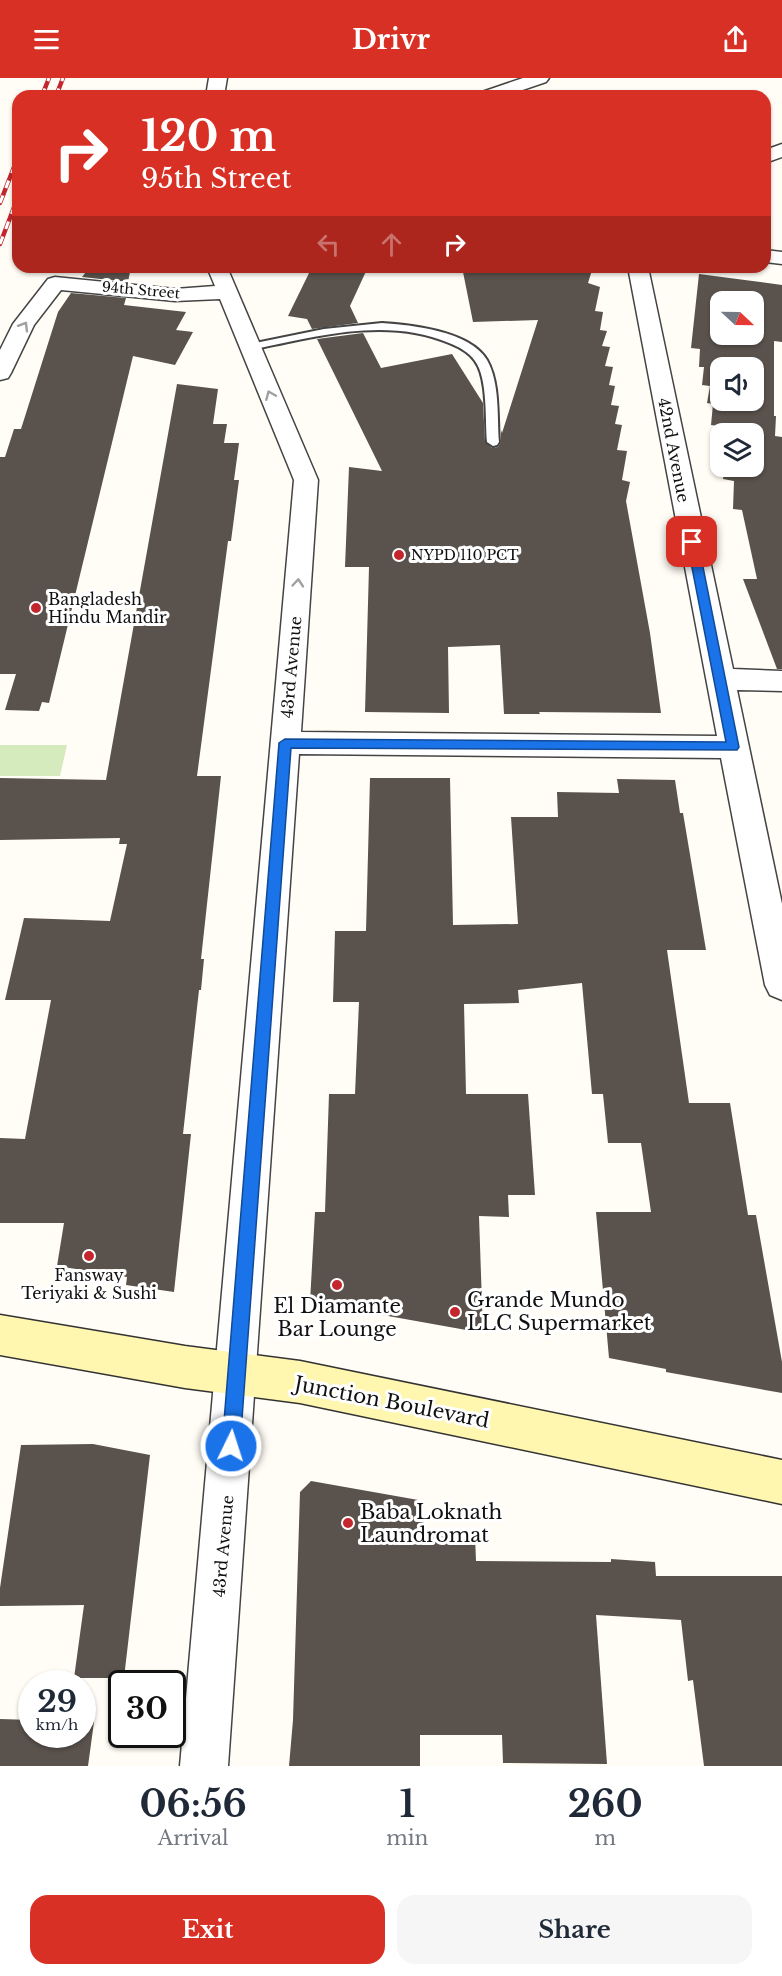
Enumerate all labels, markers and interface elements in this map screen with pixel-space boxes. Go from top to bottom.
icon: menu [30,23,63,56]
text: Drivr [352,23,430,56]
icon: share [719,23,752,56]
text: 120 m [141,110,276,162]
icon: right [42,114,120,192]
text: 95th Street [141,162,291,195]
icon: left [312,228,345,261]
icon: ahead [375,228,408,261]
icon: right [438,228,471,261]
street label: 94th Street [101,278,181,302]
north arrow [710,291,764,345]
map controls [710,291,764,477]
one-way arrow [17,322,29,332]
button: sound [710,357,764,411]
one-way arrow [266,391,278,402]
street label: 42nd Avenue [654,396,694,504]
button: layers [710,423,764,477]
pin [666,516,717,567]
icon: arrive [675,525,708,558]
place label: NYPD 110 PCT [411,546,519,564]
marker: NYPD 110 PCT [392,548,406,562]
one-way arrow [291,578,304,587]
place label: Bangladesh Hindu Mandir [48,589,167,627]
marker: Bangladesh Hindu Mandir [29,601,43,615]
street label: 43rd Avenue [277,615,305,719]
marker: Fansway Teriyaki & Sushi [82,1249,96,1263]
place label: Fansway Teriyaki & Sushi [21,1265,157,1303]
marker: El Diamante Bar Lounge [330,1278,344,1292]
place label: Grande Mundo LLC Supermarket [467,1288,652,1335]
place label: El Diamante Bar Lounge [273,1294,401,1341]
marker: Grande Mundo LLC Supermarket [448,1305,462,1319]
street label: Junction Boulevard [290,1371,491,1433]
position arrow [199,1414,263,1478]
street label: 43rd Avenue [209,1494,237,1598]
place label: Baba Loknath Laundromat [360,1500,502,1547]
marker: Baba Loknath Laundromat [341,1516,355,1530]
speed limit sign: 30 [108,1670,186,1748]
text: 29 [37,1683,77,1720]
text: km/h [36,1715,78,1734]
text: 06:56 [139,1782,247,1827]
text: 1 [399,1782,415,1827]
text: 260 [568,1782,643,1827]
text: Arrival [158,1826,229,1850]
text: min [386,1826,428,1850]
text: m [594,1826,616,1850]
button: Exit [30,1895,385,1964]
button: Share [397,1895,752,1964]

